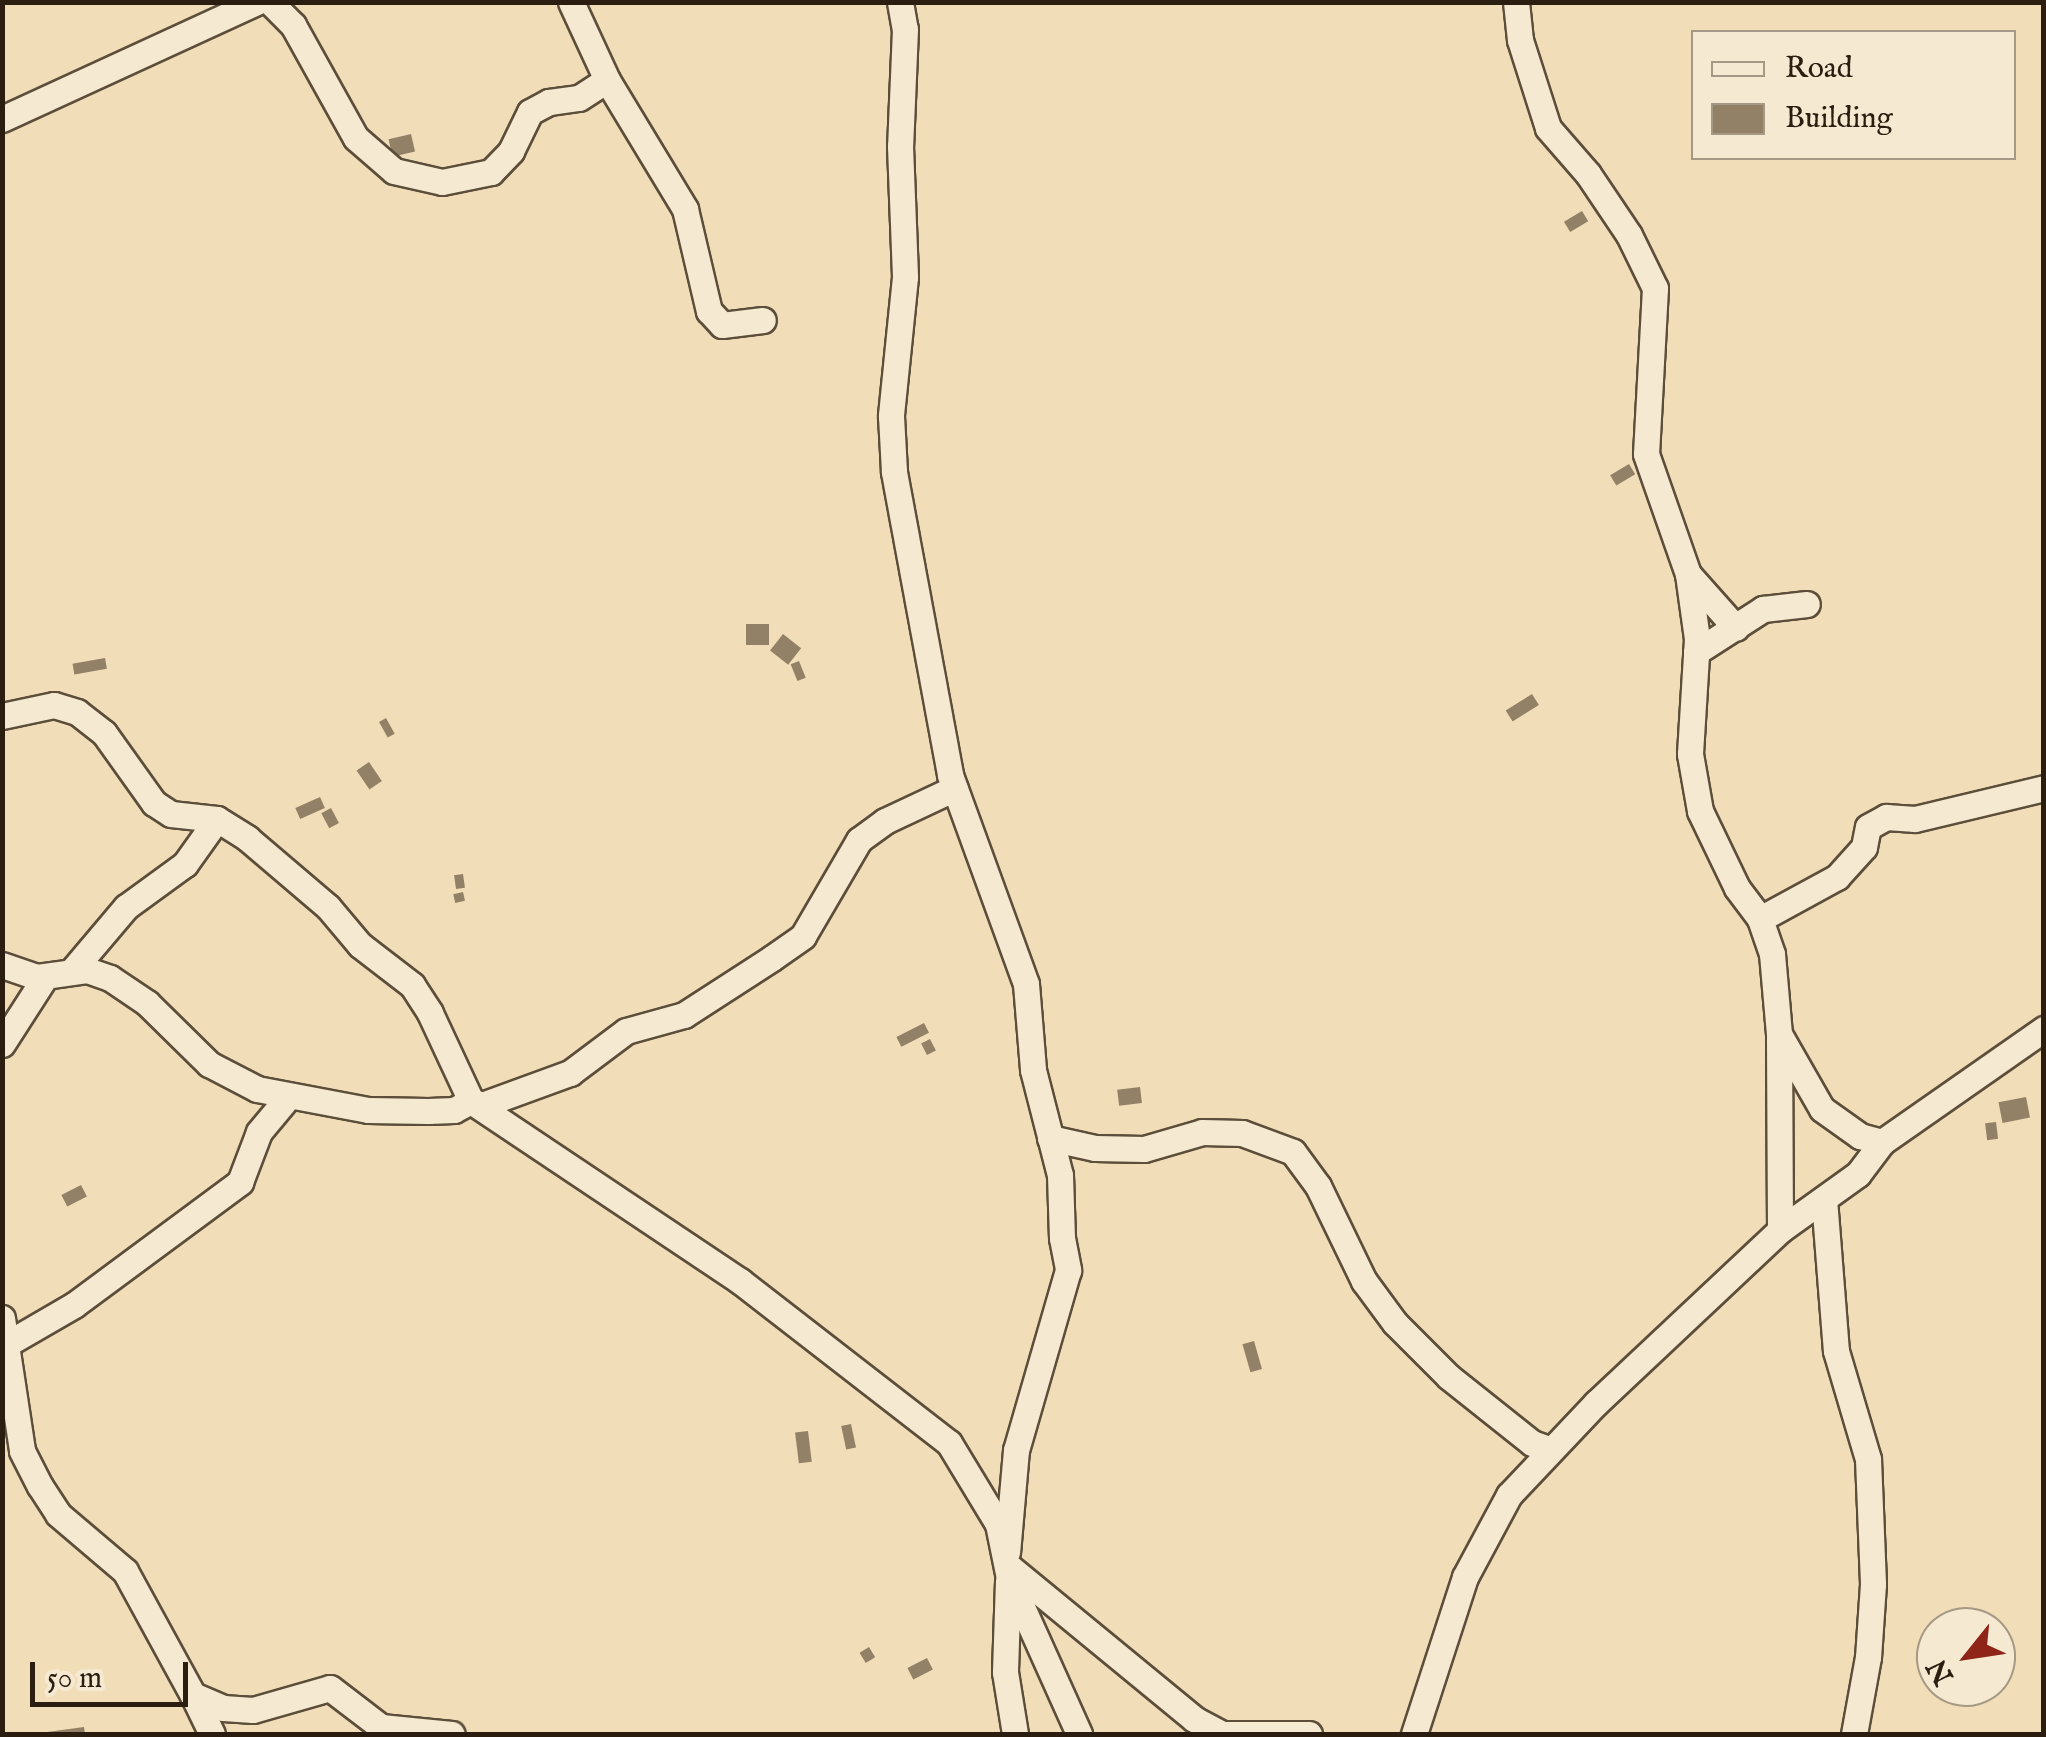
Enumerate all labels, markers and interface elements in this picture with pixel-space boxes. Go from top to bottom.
legend [1691,30,2016,160]
text: Road [1785,50,1853,88]
text: Building [1785,100,1893,138]
north arrow [1916,1607,2016,1707]
scale bar [35,1642,192,1704]
text: N [1920,1652,1963,1691]
text: 50 m [47,1660,102,1698]

